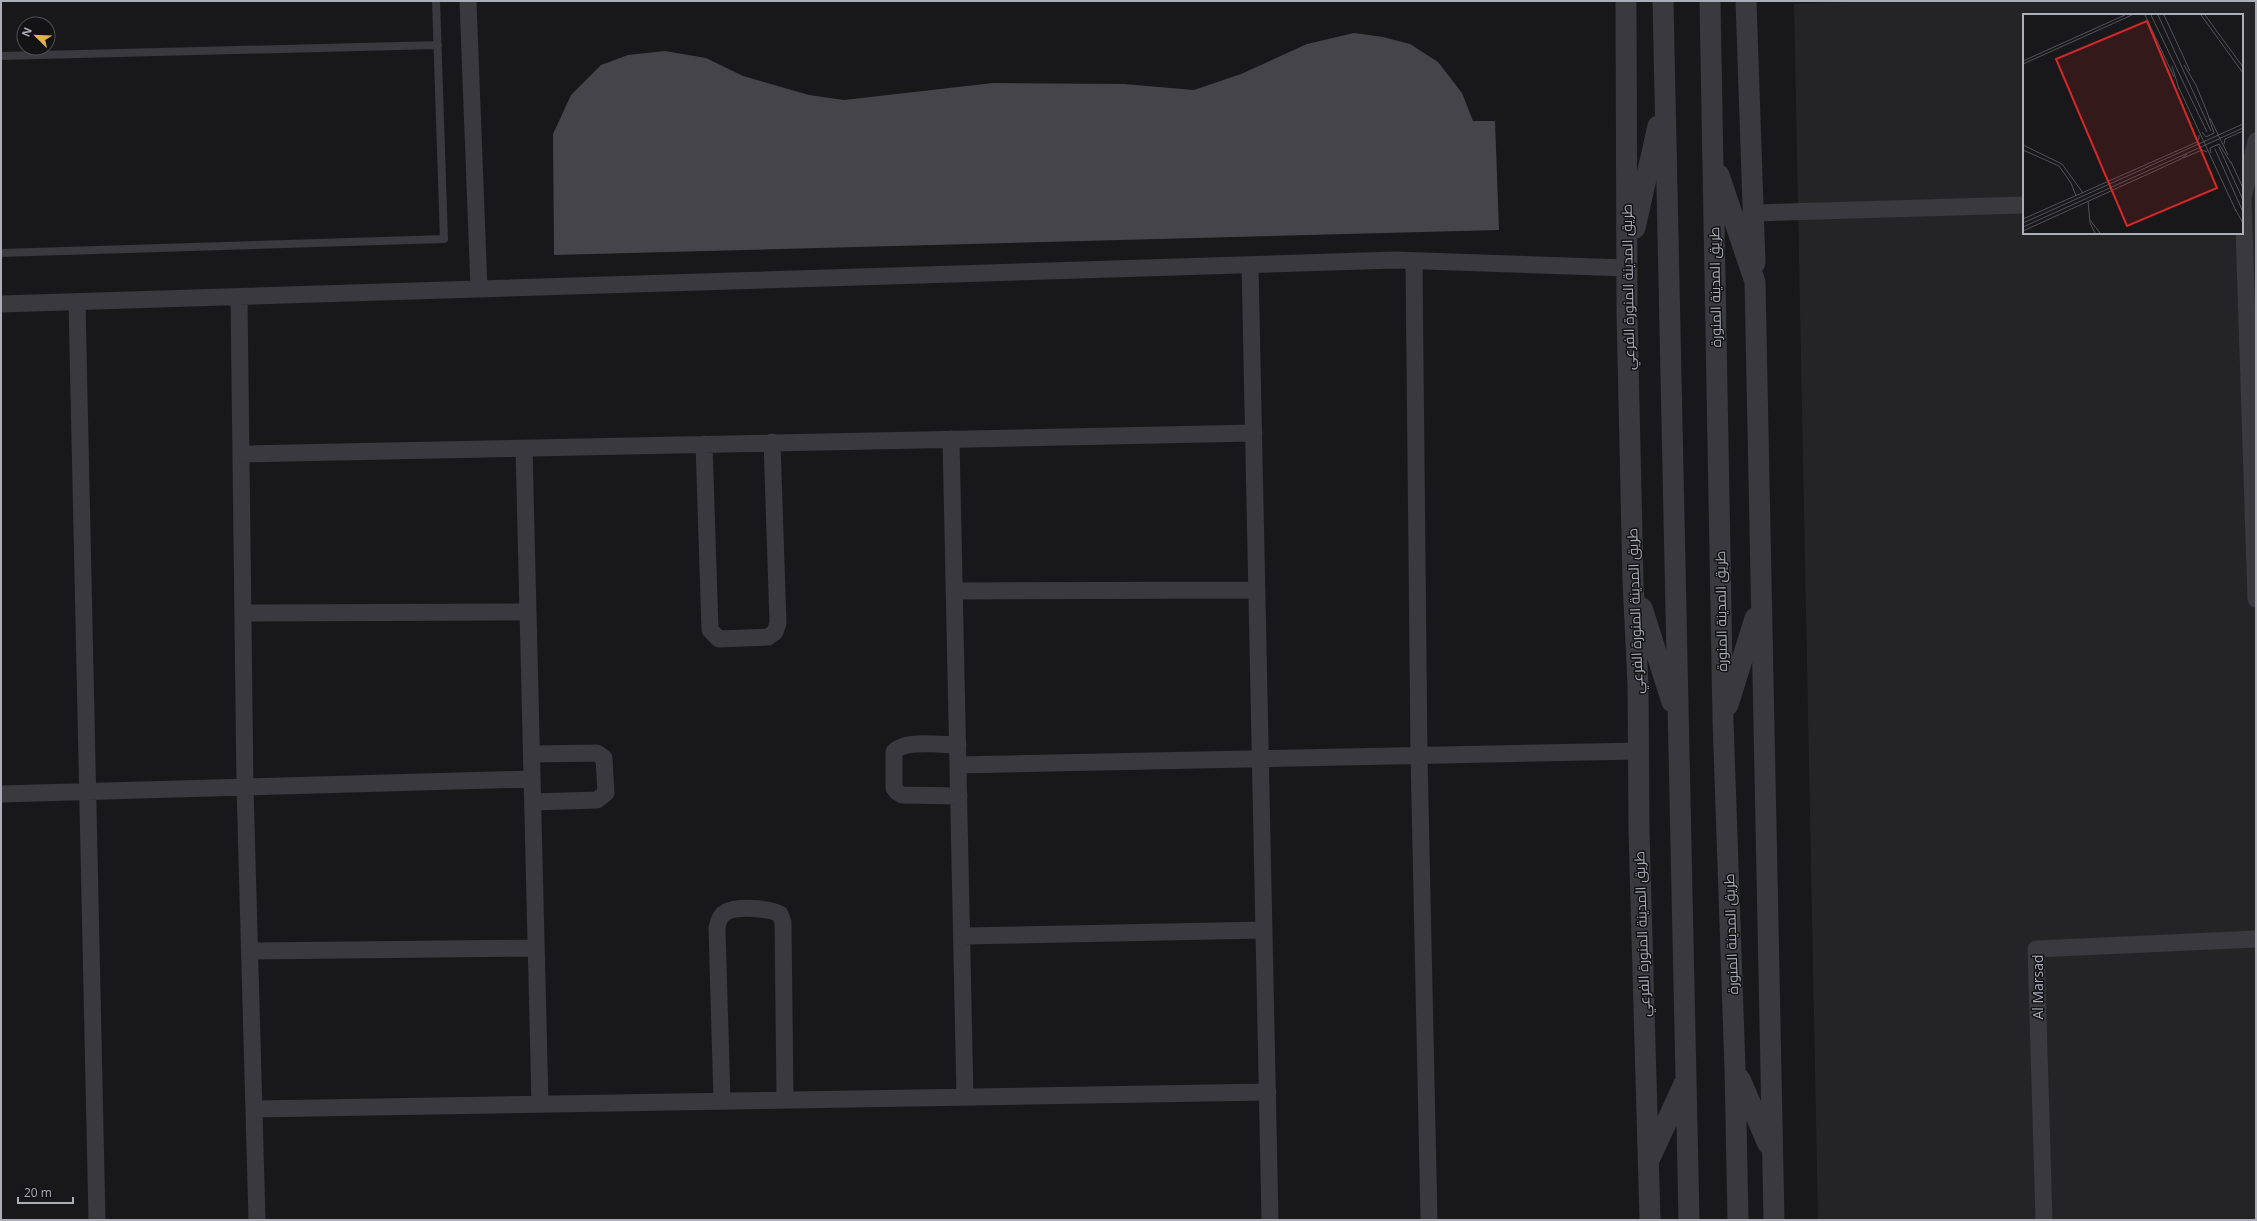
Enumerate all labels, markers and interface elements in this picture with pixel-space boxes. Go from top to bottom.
inset map [2023,14,2243,234]
north arrow [16,16,56,56]
text: N [18,25,35,39]
street label: طريق المدينة المنورة الفرعي [1617,204,1641,370]
street label: طريق المدينة المنورة [1704,226,1725,348]
street label: طريق المدينة المنورة الفرعي [1622,528,1650,694]
street label: طريق المدينة المنورة [1710,550,1731,672]
street label: طريق المدينة المنورة الفرعي [1629,851,1657,1017]
street label: طريق المدينة المنورة [1719,873,1742,995]
street label: Al Marsad [2028,954,2047,1020]
scale bar [18,1179,73,1205]
text: 20 m [24,1184,52,1201]

